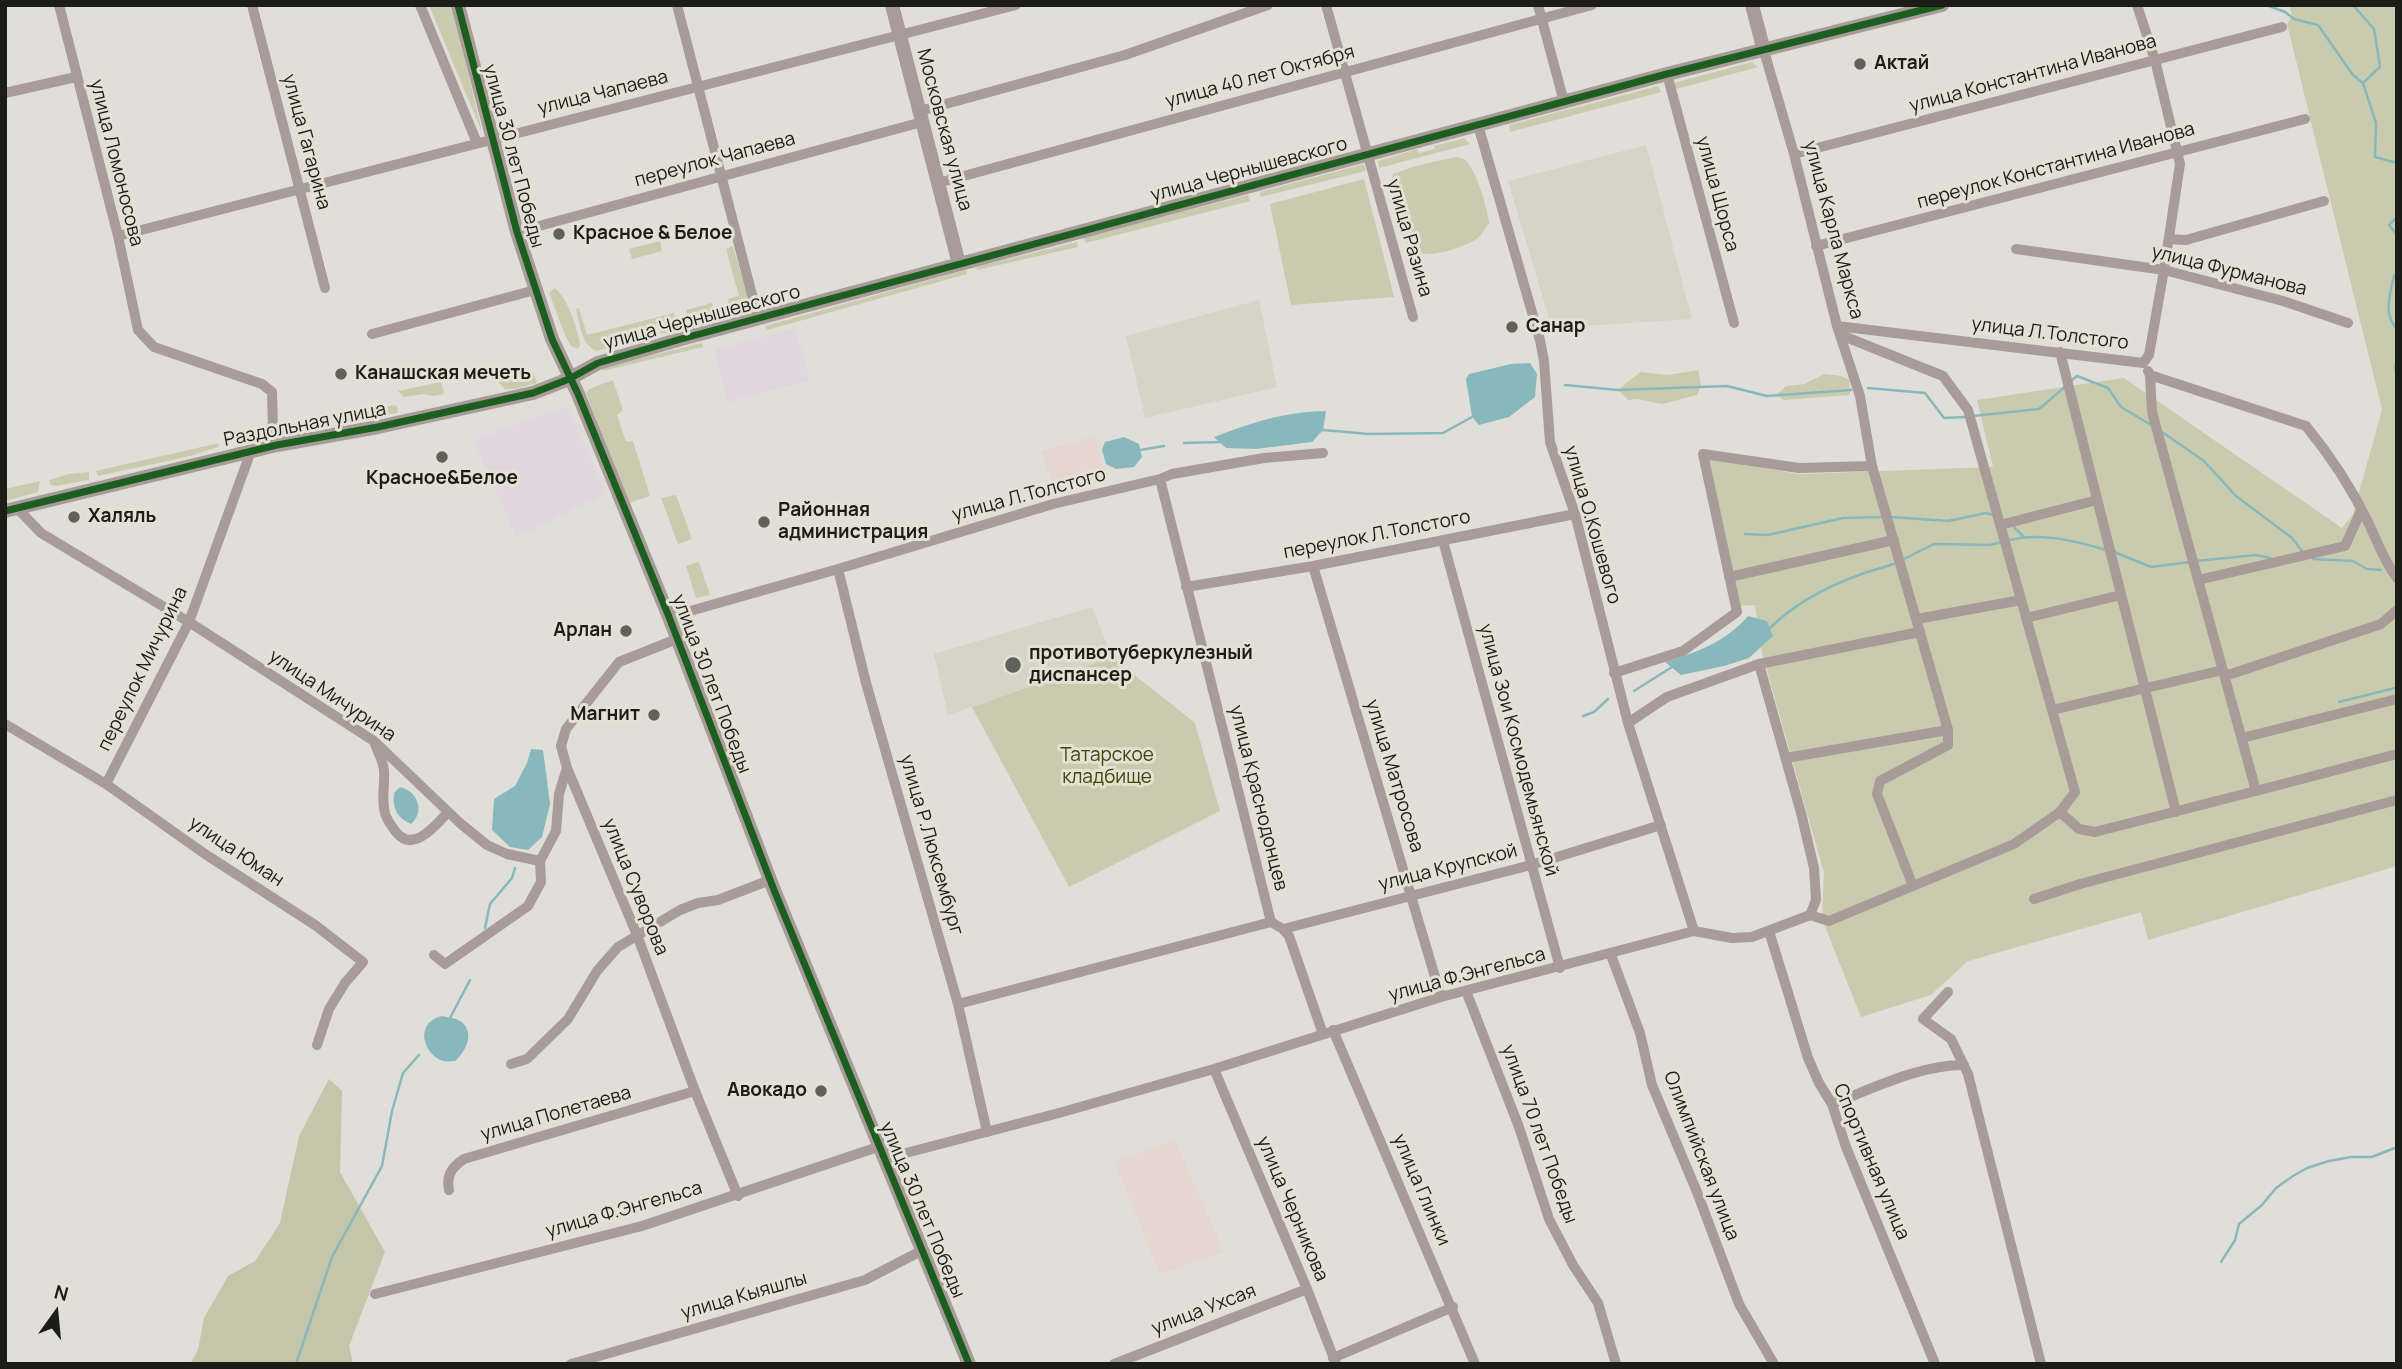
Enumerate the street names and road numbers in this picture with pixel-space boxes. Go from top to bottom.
street label: улица Константина Иванова [1907,30,2159,118]
street label: улица 40 лет Октября [1163,41,1357,113]
street label: Московская улица [911,46,977,214]
street label: улица 30 лет Победы [477,62,549,250]
street label: улица Чапаева [535,66,671,120]
street label: улица Гагарина [277,72,335,212]
street label: улица Ломоносова [84,77,148,249]
street label: переулок Константина Иванова [1915,118,2197,214]
street label: переулок Чапаева [632,128,798,192]
street label: улица Чернышевского [1148,133,1350,207]
street label: улица Щорса [1691,134,1743,254]
street label: улица Карла Маркса [1798,138,1868,322]
street label: улица Разина [1381,176,1437,300]
street label: улица Фурманова [2149,241,2309,301]
street label: улица Чернышевского [601,281,803,355]
street label: улица Л.Толстого [1970,313,2130,355]
street label: Раздольная улица [222,398,388,452]
street label: улица О.Кошевого [1558,443,1626,607]
street label: улица Л.Толстого [950,463,1108,527]
street label: переулок Л.Толстого [1282,506,1472,564]
street label: переулок Мичурина [93,583,193,755]
street label: улица 30 лет Победы [666,592,756,776]
street label: улица Зои Космодемьянской [1473,621,1563,879]
street label: улица Мичурина [264,645,400,747]
street label: улица Матросова [1360,697,1428,855]
street label: улица Краснодонцев [1224,703,1292,893]
street label: улица Р.Люксембург [894,752,968,938]
street label: улица Юман [184,812,288,892]
street label: улица Суворова [597,815,673,959]
street label: улица Крупской [1376,840,1520,896]
street label: улица Ф.Энгельса [1386,943,1548,1007]
street label: улица 70 лет Победы [1496,1042,1582,1226]
street label: Олимпийская улица [1658,1068,1744,1244]
street label: Спортивная улица [1828,1081,1914,1243]
street label: улица Полетаева [478,1082,634,1146]
street label: улица 30 лет Победы [875,1118,969,1302]
street label: улица Глинки [1387,1131,1455,1249]
street label: улица Черникова [1251,1133,1333,1285]
street label: улица Ф.Энгельса [543,1177,705,1243]
street label: улица Кыяшлы [678,1267,810,1325]
street label: улица Ухсая [1149,1280,1259,1340]

